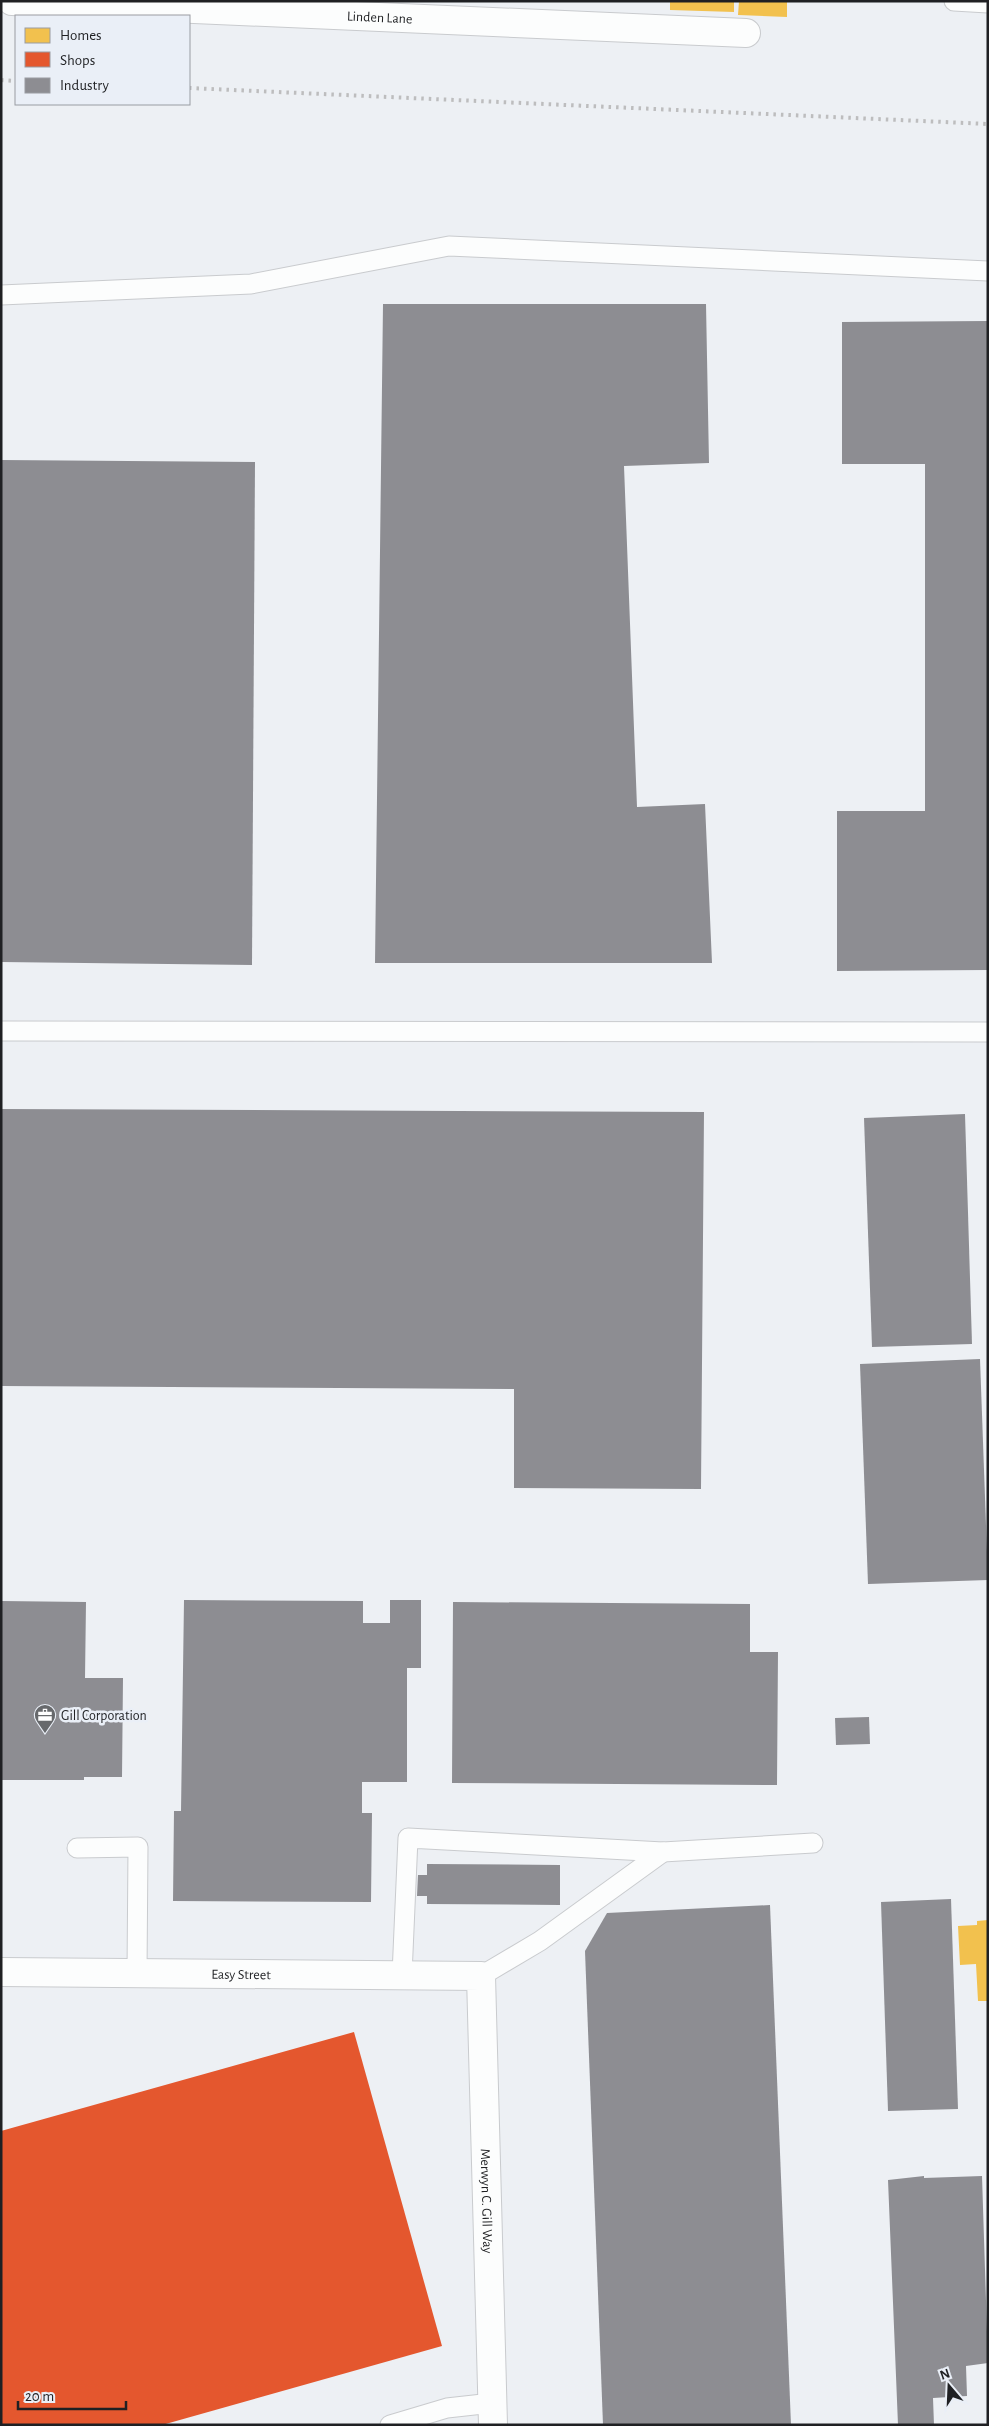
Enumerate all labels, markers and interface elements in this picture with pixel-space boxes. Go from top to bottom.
street label: Linden Lane [347,10,413,26]
legend [15,15,190,105]
text: Homes [60,28,102,43]
text: Shops [60,53,95,68]
text: Industry [60,78,109,93]
office icon: Gill Corporation [33,1703,57,1734]
place label: Gill Corporation [61,1709,147,1723]
street label: Easy Street [211,1968,271,1982]
street label: Merwyn C. Gill Way [478,2148,494,2254]
north arrow [924,2361,974,2411]
text: N [938,2366,952,2383]
scale bar [18,2378,125,2410]
text: 20 m [25,2389,54,2404]

